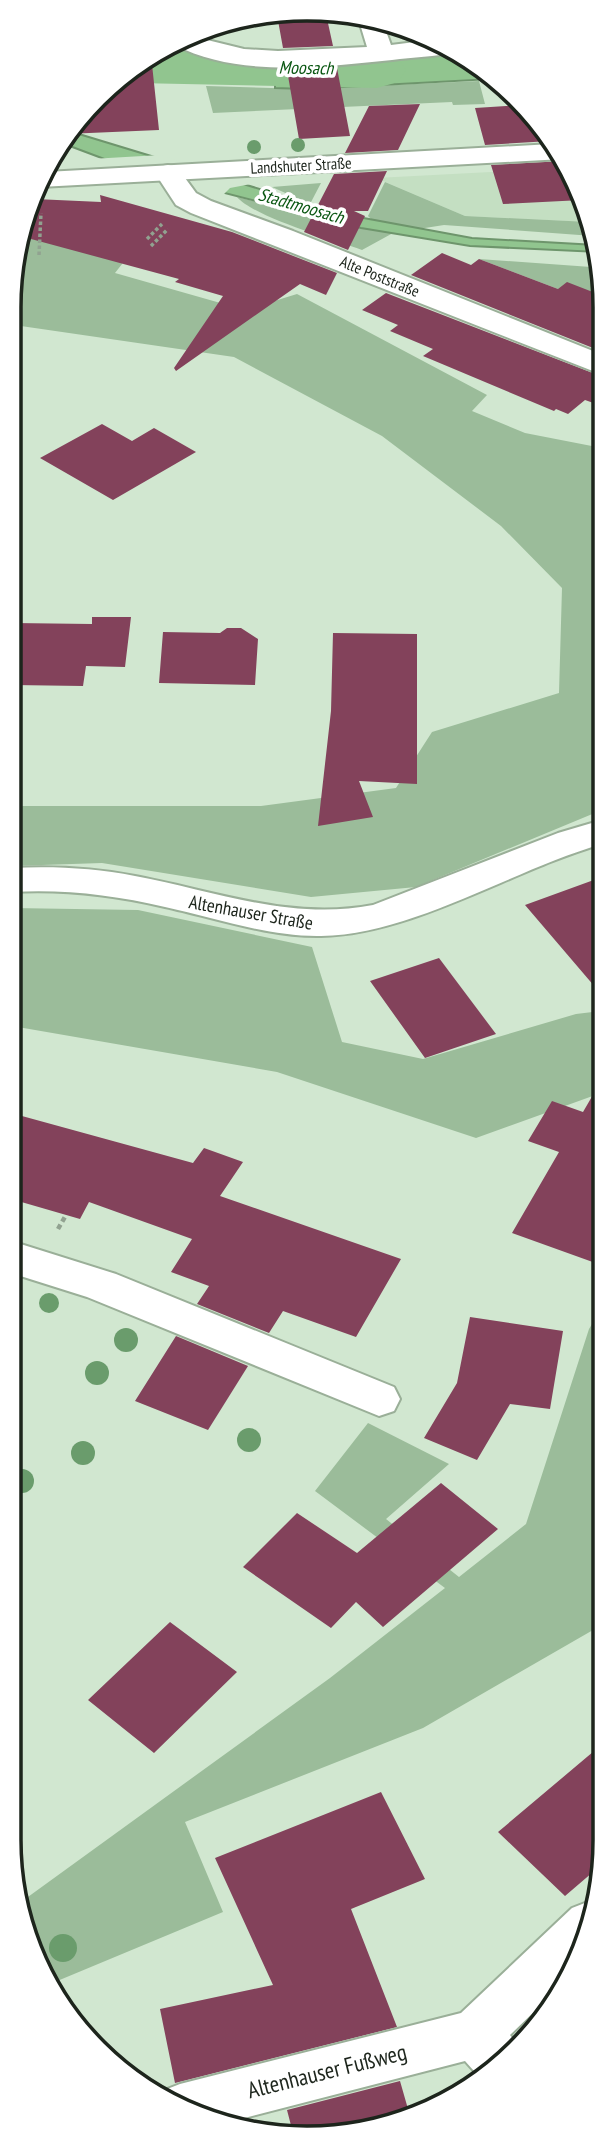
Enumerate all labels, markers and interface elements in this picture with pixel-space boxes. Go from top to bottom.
water label: Moosach [278,56,335,79]
street label: Landshuter Straße [250,152,352,178]
water label: Stadtmoosach [256,182,347,229]
street label: Alte Poststraße [337,251,423,301]
street label: Altenhauser Straße [187,889,315,935]
street label: Altenhauser Fußweg [244,2037,409,2104]

